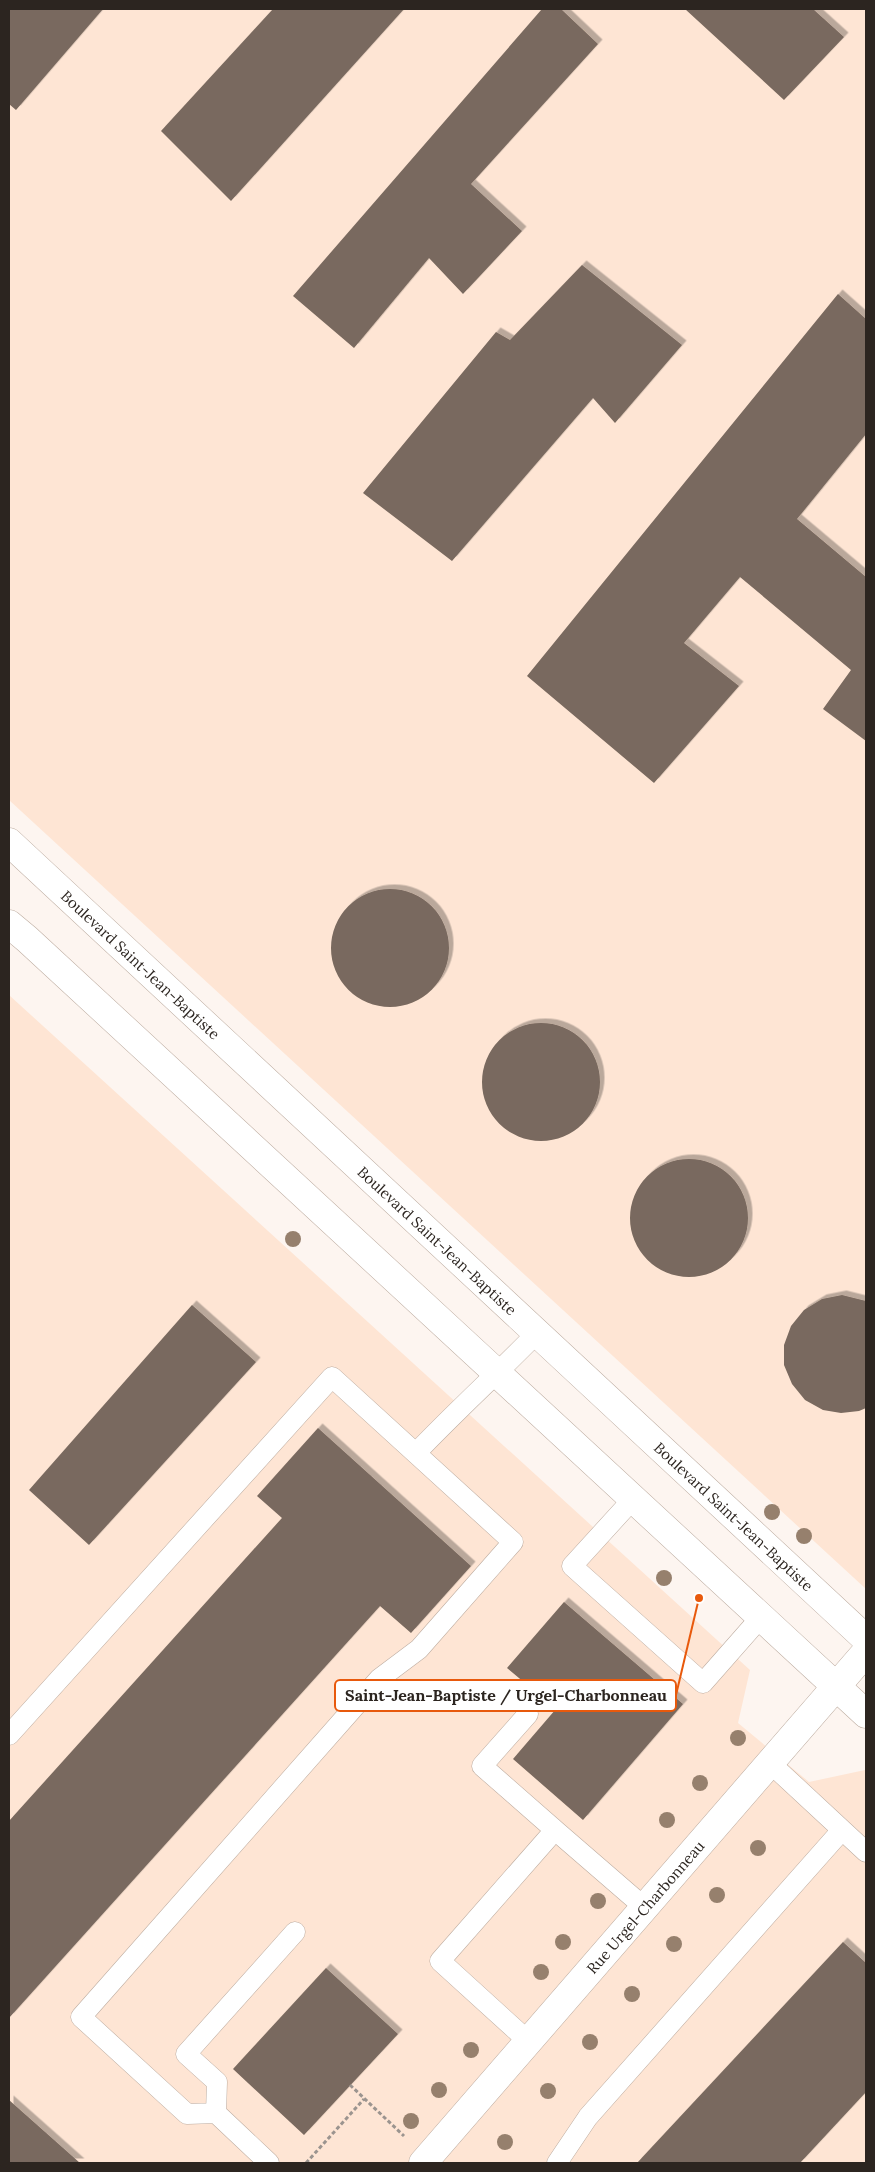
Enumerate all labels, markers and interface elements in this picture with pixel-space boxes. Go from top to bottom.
street label: Boulevard Saint-Jean-Baptiste [57,886,224,1043]
street label: Boulevard Saint-Jean-Baptiste [354,1162,521,1319]
street label: Boulevard Saint-Jean-Baptiste [650,1438,817,1595]
callout: Saint-Jean-Baptiste / Urgel-Charbonneau [335,1680,676,1711]
text: Saint-Jean-Baptiste / Urgel-Charbonneau [345,1685,667,1706]
street label: Rue Urgel-Charbonneau [582,1836,708,1977]

